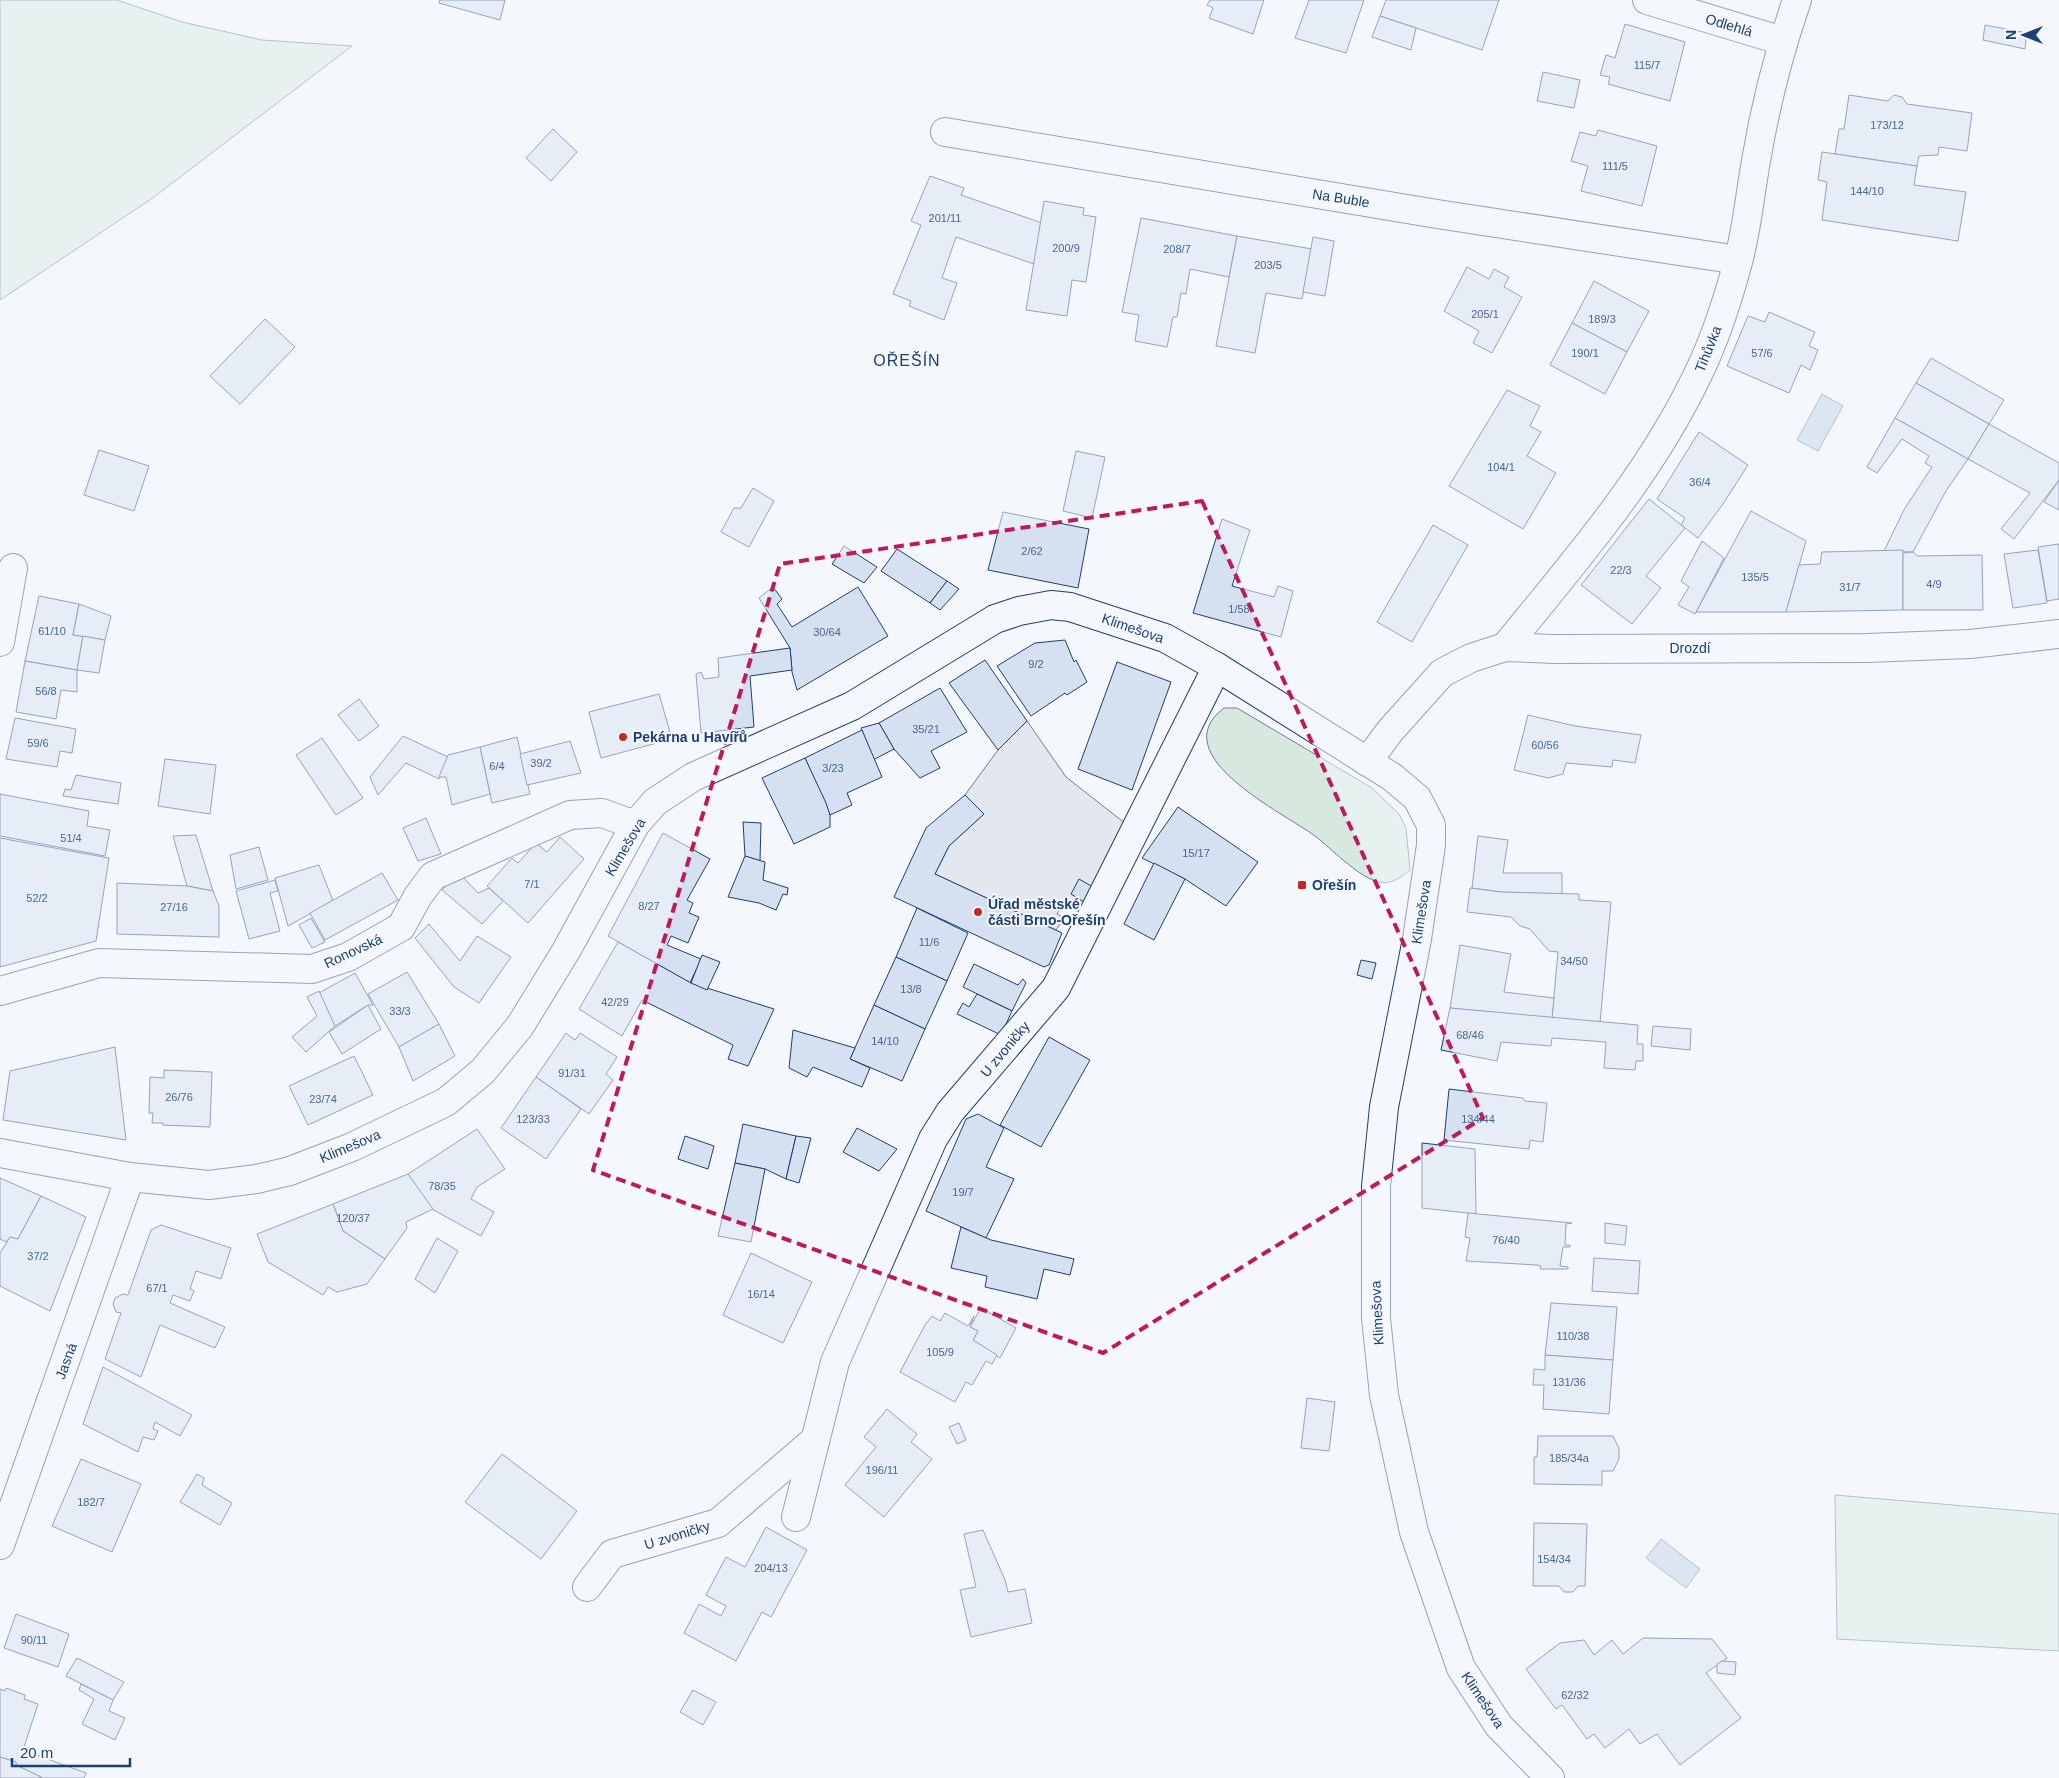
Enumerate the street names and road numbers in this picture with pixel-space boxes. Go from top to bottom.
street label: Odlehlá [1704,10,1755,40]
street label: Na Buble [1311,186,1371,210]
street label: Tihůvka [1691,323,1725,374]
street label: Klimešova [1100,610,1166,646]
street label: Drozdí [1669,640,1711,656]
street label: Klimešova [602,815,649,879]
street label: Klimešova [1408,879,1434,945]
street label: Ronovská [321,931,385,971]
street label: U zvoničky [977,1018,1033,1080]
street label: Klimešova [317,1126,383,1166]
street label: Klimešova [1367,1280,1387,1346]
street label: Jasná [52,1341,80,1381]
street label: U zvoničky [642,1517,712,1553]
street label: Klimešova [1458,1669,1508,1731]

